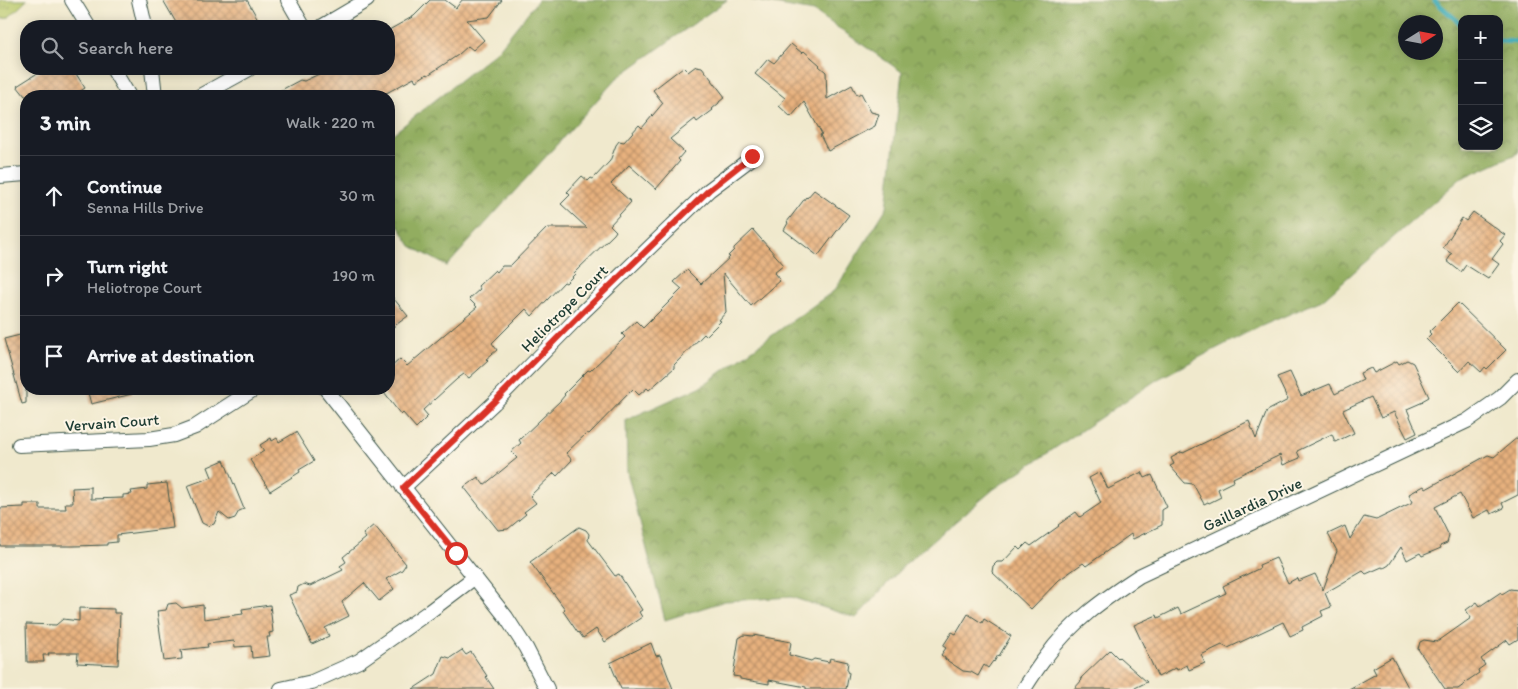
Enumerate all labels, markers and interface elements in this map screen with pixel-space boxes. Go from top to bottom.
north arrow [1398,15,1443,60]
map controls [1458,15,1503,150]
button: + [1458,15,1503,60]
search box [20,20,395,75]
icon: search [38,34,66,62]
text: Search here [78,36,173,59]
button: − [1458,60,1503,105]
button: layers [1458,105,1503,150]
text: 3 min [40,110,90,135]
text: Walk · 220 m [286,113,375,132]
route end [741,145,764,168]
text: Continue [87,175,162,198]
icon: ahead [40,182,68,210]
text: 30 m [339,186,375,205]
text: Senna Hills Drive [87,198,204,217]
text: Turn right [87,255,168,278]
street label: Heliotrope Court [517,261,612,356]
icon: right [40,262,68,290]
text: 190 m [332,266,375,285]
text: Heliotrope Court [87,278,202,297]
icon: arrive [40,342,68,370]
text: Arrive at destination [87,344,254,367]
street label: Vervain Court [64,410,160,435]
street label: Gaillardia Drive [1200,473,1305,536]
route start [445,542,468,565]

